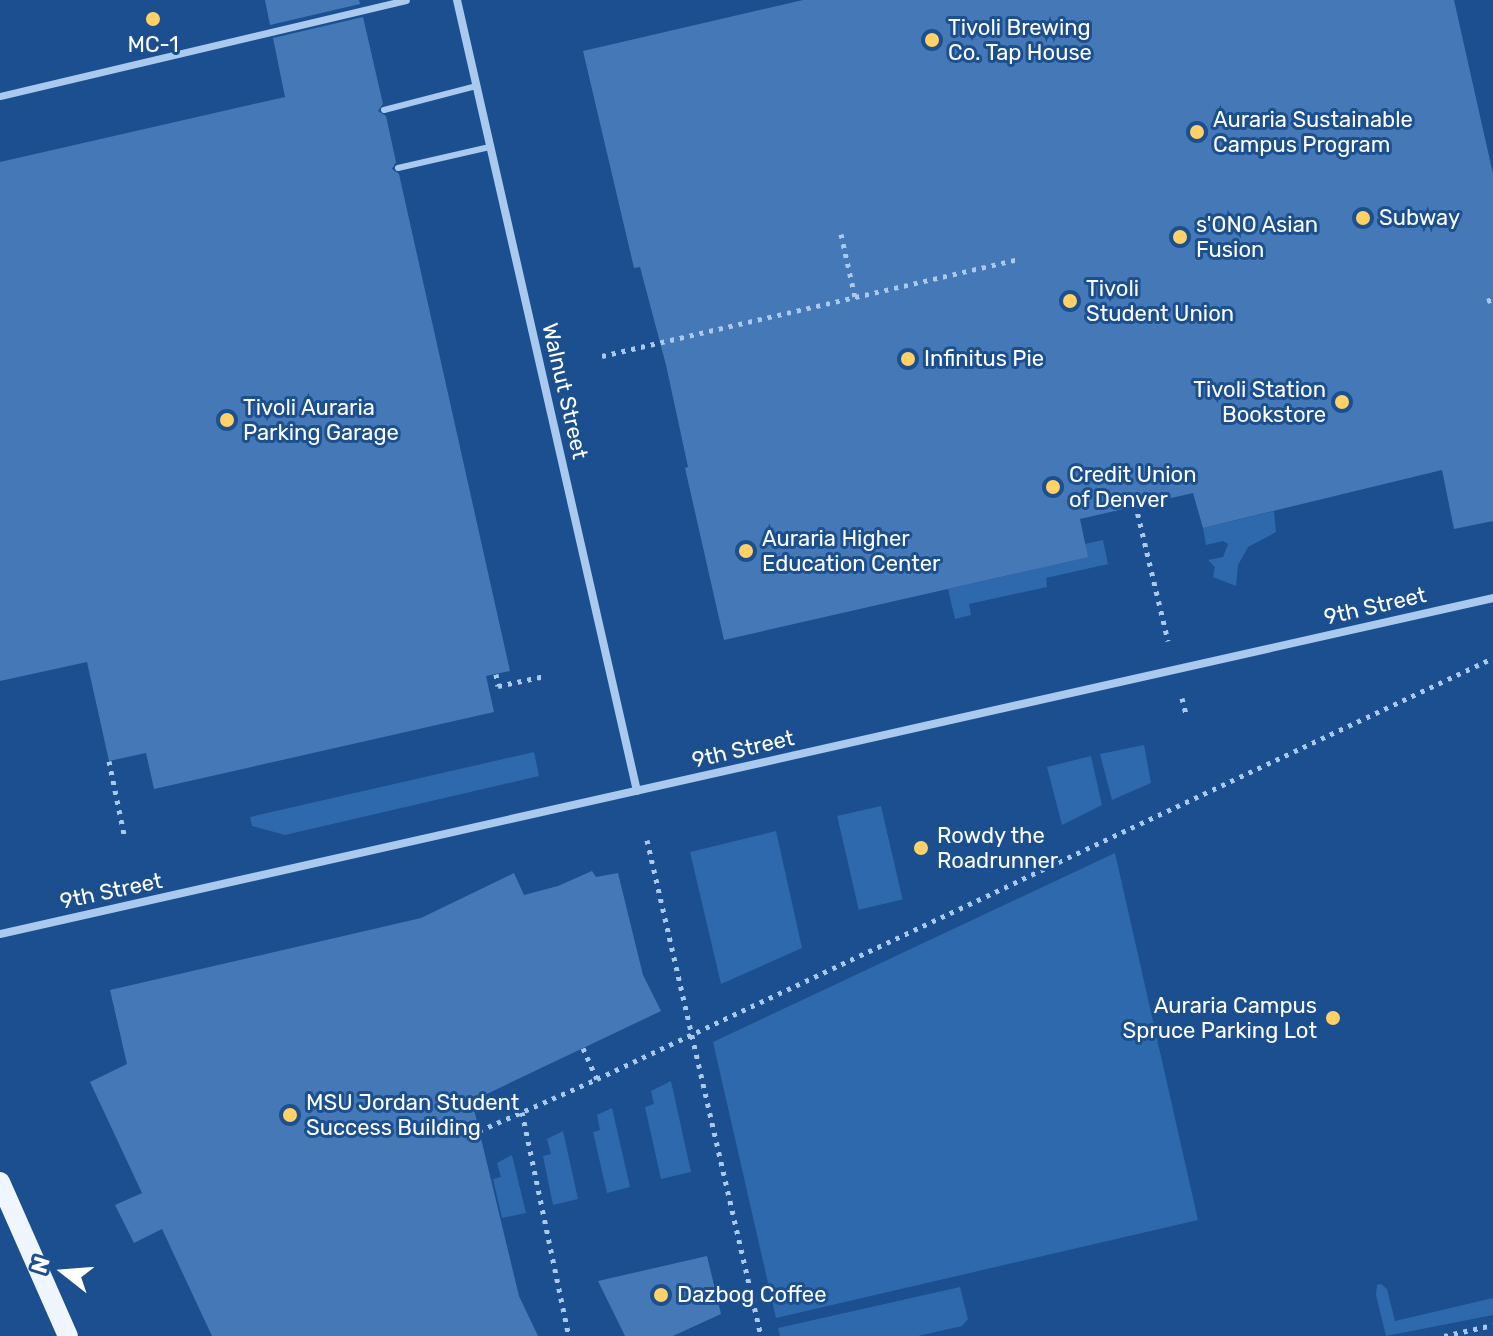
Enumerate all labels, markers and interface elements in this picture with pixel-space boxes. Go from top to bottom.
marker: MC-1 [144,10,162,28]
place label: Tivoli Brewing Co. Tap House [948,14,1092,66]
marker: Tivoli Brewing Co. Tap House [923,31,941,49]
place label: MC-1 [127,32,179,58]
place label: Auraria Sustainable Campus Program [1213,106,1413,158]
marker: Auraria Sustainable Campus Program [1188,123,1206,141]
place label: Subway [1379,205,1460,231]
marker: Subway [1354,209,1372,227]
place label: s'ONO Asian Fusion [1196,211,1319,262]
marker: s'ONO Asian Fusion [1171,228,1189,246]
place label: Tivoli Student Union [1086,275,1234,326]
marker: Tivoli Student Union [1061,292,1079,310]
street label: Walnut Street [537,320,593,462]
place label: Infinitus Pie [924,346,1044,372]
marker: Infinitus Pie [899,350,917,368]
place label: Tivoli Station Bookstore [1193,376,1326,428]
marker: Tivoli Station Bookstore [1333,393,1351,411]
place label: Tivoli Auraria Parking Garage [243,394,399,446]
marker: Tivoli Auraria Parking Garage [218,411,236,429]
place label: Credit Union of Denver [1069,461,1197,512]
marker: Credit Union of Denver [1044,478,1062,496]
place label: Auraria Higher Education Center [762,525,940,576]
marker: Auraria Higher Education Center [737,542,755,560]
street label: 9th Street [1321,581,1429,631]
street label: 9th Street [689,724,797,774]
place label: Rowdy the Roadrunner [937,822,1058,874]
marker: Rowdy the Roadrunner [912,839,930,857]
street label: 9th Street [57,867,165,915]
place label: Auraria Campus Spruce Parking Lot [1123,992,1317,1044]
marker: Auraria Campus Spruce Parking Lot [1324,1009,1342,1027]
place label: MSU Jordan Student Success Building [306,1089,519,1140]
marker: MSU Jordan Student Success Building [281,1106,299,1124]
north arrow [24,1232,104,1312]
text: N [25,1253,56,1276]
place label: Dazbog Coffee [677,1282,827,1308]
marker: Dazbog Coffee [652,1286,670,1304]

